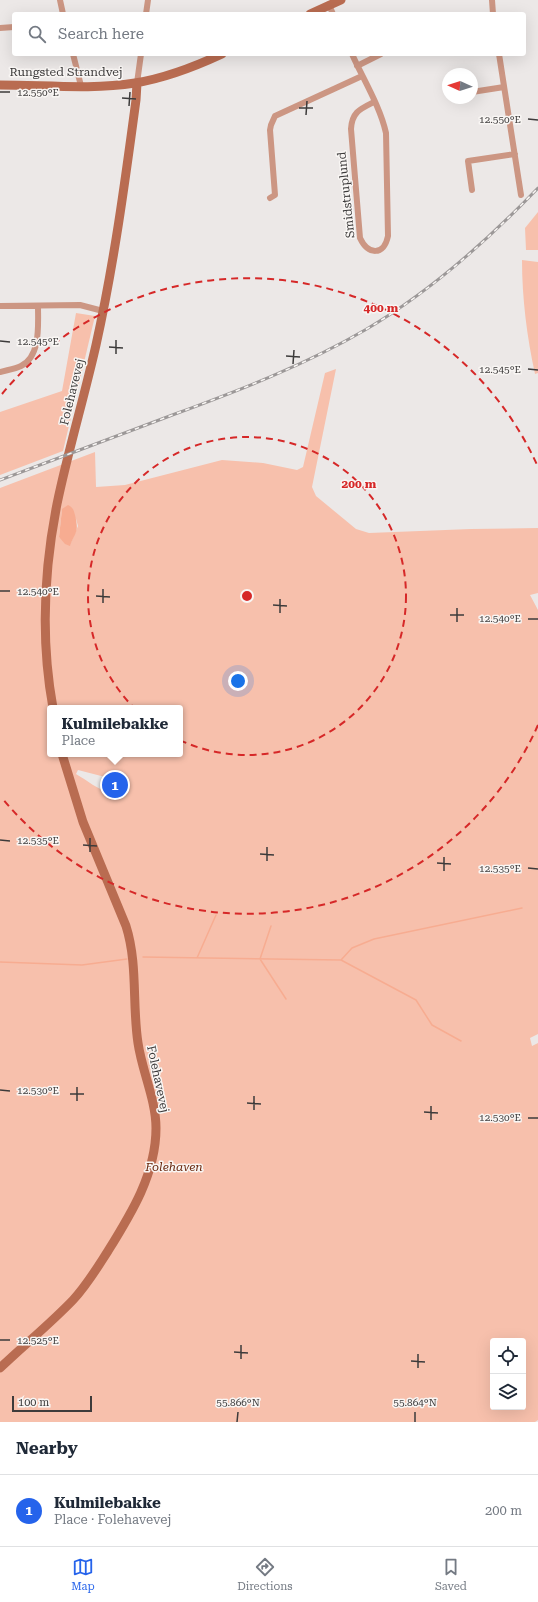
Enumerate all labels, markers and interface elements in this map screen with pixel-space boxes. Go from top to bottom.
search box [12,12,526,56]
icon: search [26,23,48,45]
text: Search here [58,25,144,43]
street label: Rungsted Strandvej [9,65,123,79]
north arrow [442,68,478,104]
text: 12.550°E [17,87,59,98]
text: 12.550°E [479,114,521,125]
street label: Smidstruplund [334,151,358,239]
text: 400 m [364,301,399,315]
text: 12.545°E [17,336,59,347]
street label: Folehavevej [57,357,87,427]
text: 12.545°E [479,364,521,375]
text: 200 m [342,477,377,491]
text: 12.540°E [17,586,59,597]
centre of rings [240,589,254,603]
text: 12.540°E [479,613,521,624]
your location [228,671,248,691]
popup [47,705,183,757]
text: Kulmilebakke [62,715,168,733]
text: Place [62,733,95,748]
pin: 1 [102,770,128,800]
text: 12.535°E [17,835,59,846]
text: 12.535°E [479,863,521,874]
street label: Folehavevej [144,1044,172,1114]
text: 12.530°E [17,1085,59,1096]
text: 12.530°E [479,1112,521,1123]
park label: Folehaven [144,1160,203,1174]
text: 12.525°E [17,1335,59,1346]
map controls [490,1338,526,1410]
button: locate [490,1338,526,1374]
button: layers [490,1374,526,1410]
scale bar [12,1394,92,1413]
text: 100 m [18,1396,49,1409]
text: 55.866°N [216,1397,260,1408]
text: 55.864°N [393,1397,437,1408]
text: Nearby [16,1438,78,1458]
text: Kulmilebakke [54,1494,161,1512]
text: 1 [25,1503,33,1518]
text: 200 m [485,1503,522,1518]
text: Place · Folehavevej [54,1512,171,1527]
tab: Map [71,1556,95,1593]
tab: Directions [237,1556,293,1593]
tab: Saved [435,1556,467,1593]

